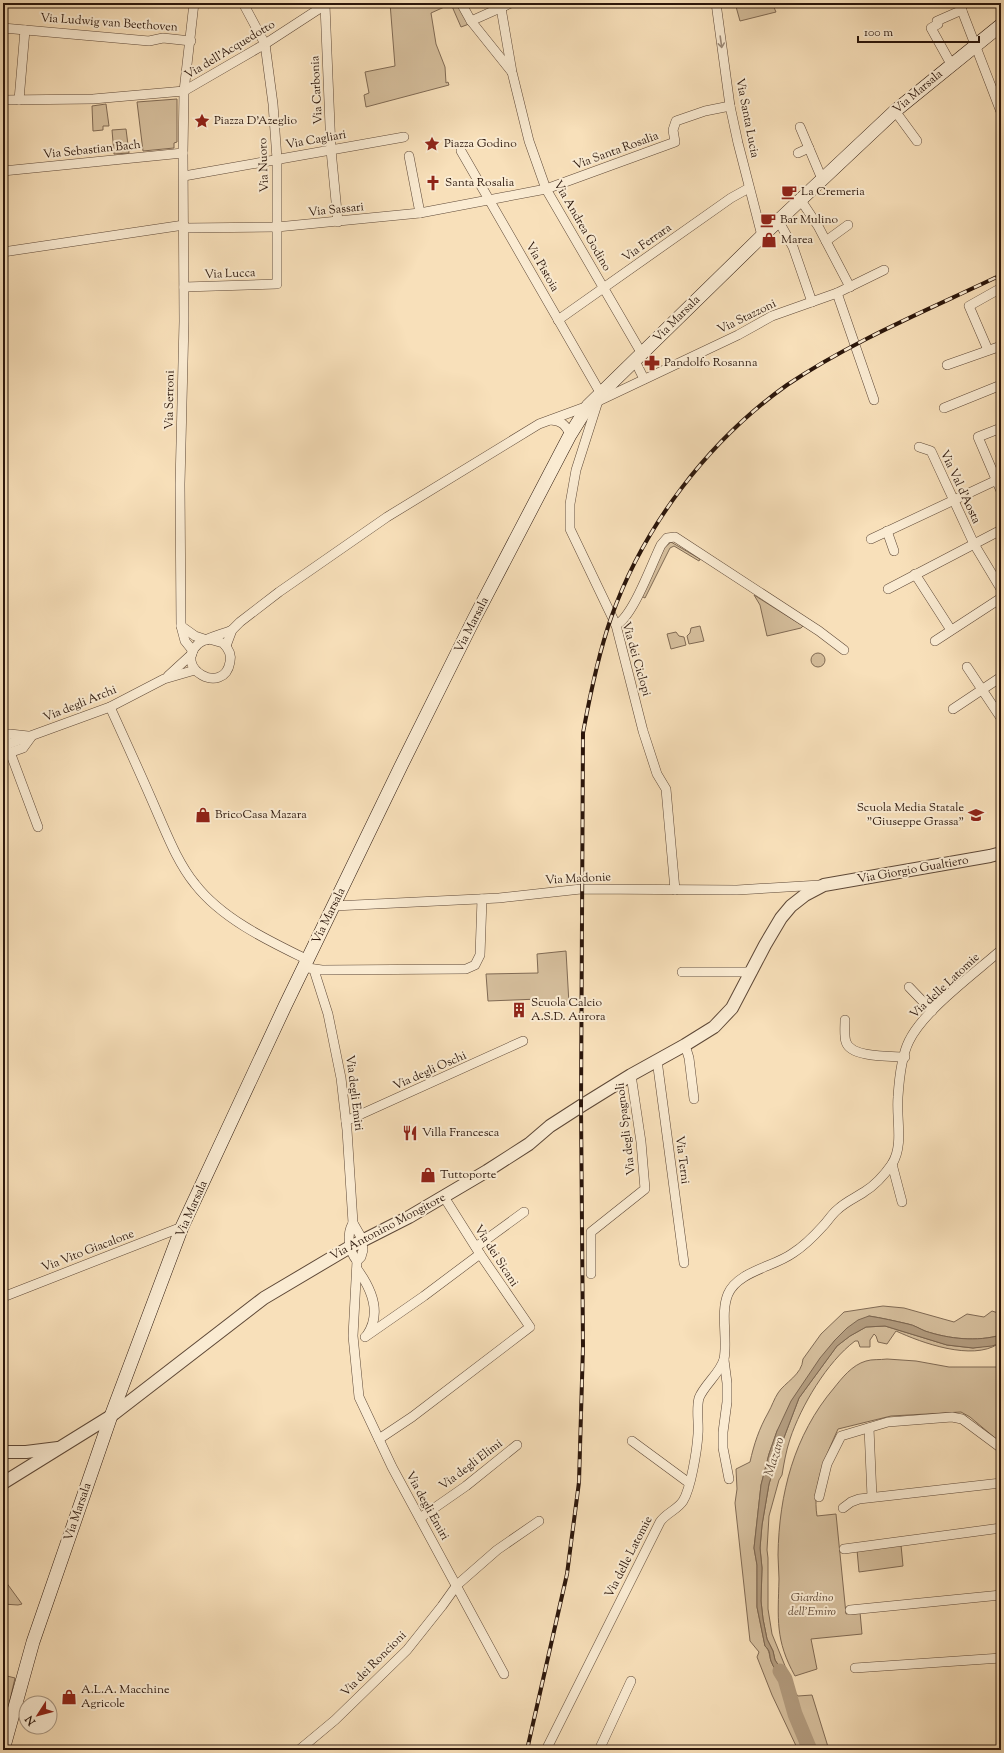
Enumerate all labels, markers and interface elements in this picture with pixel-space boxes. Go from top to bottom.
street label: Via Ludwig van Beethoven [40,9,178,37]
street label: Via dell'Acquedotto [181,16,279,84]
scale bar [858,18,979,44]
text: 100 m [864,24,893,42]
one-way arrow [717,35,725,48]
street label: Via Carbonia [306,55,328,125]
street label: Via Marsala [889,65,947,118]
street label: Via Santa Lucia [730,77,764,160]
place icon: Piazza D'Azeglio [193,112,211,130]
place label: Piazza D'Azeglio [214,112,297,130]
street label: Via Cagliari [284,126,348,154]
street label: Via Santa Rosalia [571,127,662,175]
place icon: Piazza Godino [423,135,441,153]
place label: Piazza Godino [444,135,517,153]
street label: Via Sebastian Bach [42,136,142,164]
street label: Via Nuoro [254,137,274,193]
church icon: Santa Rosalia [424,174,442,192]
place label: Santa Rosalia [445,174,515,192]
street label: Via Andrea Godino [549,177,616,275]
cafe icon: La Cremeria [780,183,798,201]
place label: La Cremeria [801,183,865,201]
street label: Via Sassari [307,198,365,222]
cafe icon: Bar Mulino [759,211,777,229]
place label: Bar Mulino [780,211,838,229]
street label: Via Ferrara [619,219,676,267]
shop icon: Marea [760,231,778,249]
place label: Marea [781,231,813,249]
street label: Via Pistoia [521,239,564,296]
street label: Via Lucca [204,264,256,284]
street label: Via Marsala [649,291,705,347]
street label: Via Stazzoni [715,295,780,339]
pharmacy icon: Pandolfo Rosanna [643,354,661,372]
place label: Pandolfo Rosanna [664,354,758,372]
street label: Via Serroni [160,370,180,430]
street label: Via Val d'Aosta [935,447,985,527]
street label: Via Marsala [450,594,494,656]
street label: Via dei Ciclopi [617,620,655,699]
street label: Via degli Archi [41,681,120,727]
place label: Scuola Media Statale "Giuseppe Grassa" [857,799,964,831]
shop icon: BricoCasa Mazara [194,806,212,824]
place label: BricoCasa Mazara [215,806,307,824]
school or university icon: Scuola Media Statale "Giuseppe Grassa" [967,806,985,824]
street label: Via Giorgio Gualtiero [856,851,970,889]
street label: Via Madonie [545,868,612,890]
street label: Via Marsala [308,884,351,947]
street label: Via delle Latomie [906,949,984,1023]
place label: Scuola Calcio A.S.D. Aurora [531,994,606,1026]
building icon: Scuola Calcio A.S.D. Aurora [510,1001,528,1019]
street label: Via degli Oschi [390,1047,470,1095]
street label: Via degli Emiri [340,1054,368,1133]
street label: Via degli Spagnoli [611,1081,641,1176]
restaurant icon: Villa Francesca [401,1124,419,1142]
place label: Villa Francesca [422,1124,500,1142]
street label: Via Terni [670,1135,694,1186]
shop icon: Tuttoporte [419,1166,437,1184]
place label: Tuttoporte [440,1166,497,1184]
street label: Via Marsala [171,1177,213,1240]
street label: Via Antonino Mongitore [327,1189,449,1265]
street label: Via dei Sicani [469,1221,523,1291]
street label: Via Vito Giacalone [39,1225,137,1277]
street label: Via degli Elimi [436,1435,507,1495]
water label: Mazaro [761,1435,790,1479]
street label: Via degli Emiri [401,1468,454,1544]
street label: Via Marsala [60,1480,97,1544]
street label: Via delle Latomie [601,1513,658,1601]
park label: Giardino dell'Emiro [788,1589,836,1621]
street label: Via dei Roncioni [337,1627,411,1701]
place label: A.L.A. Macchine Agricole [81,1681,170,1713]
shop icon: A.L.A. Macchine Agricole [60,1688,78,1706]
north arrow [18,1695,58,1735]
text: N [22,1712,40,1729]

